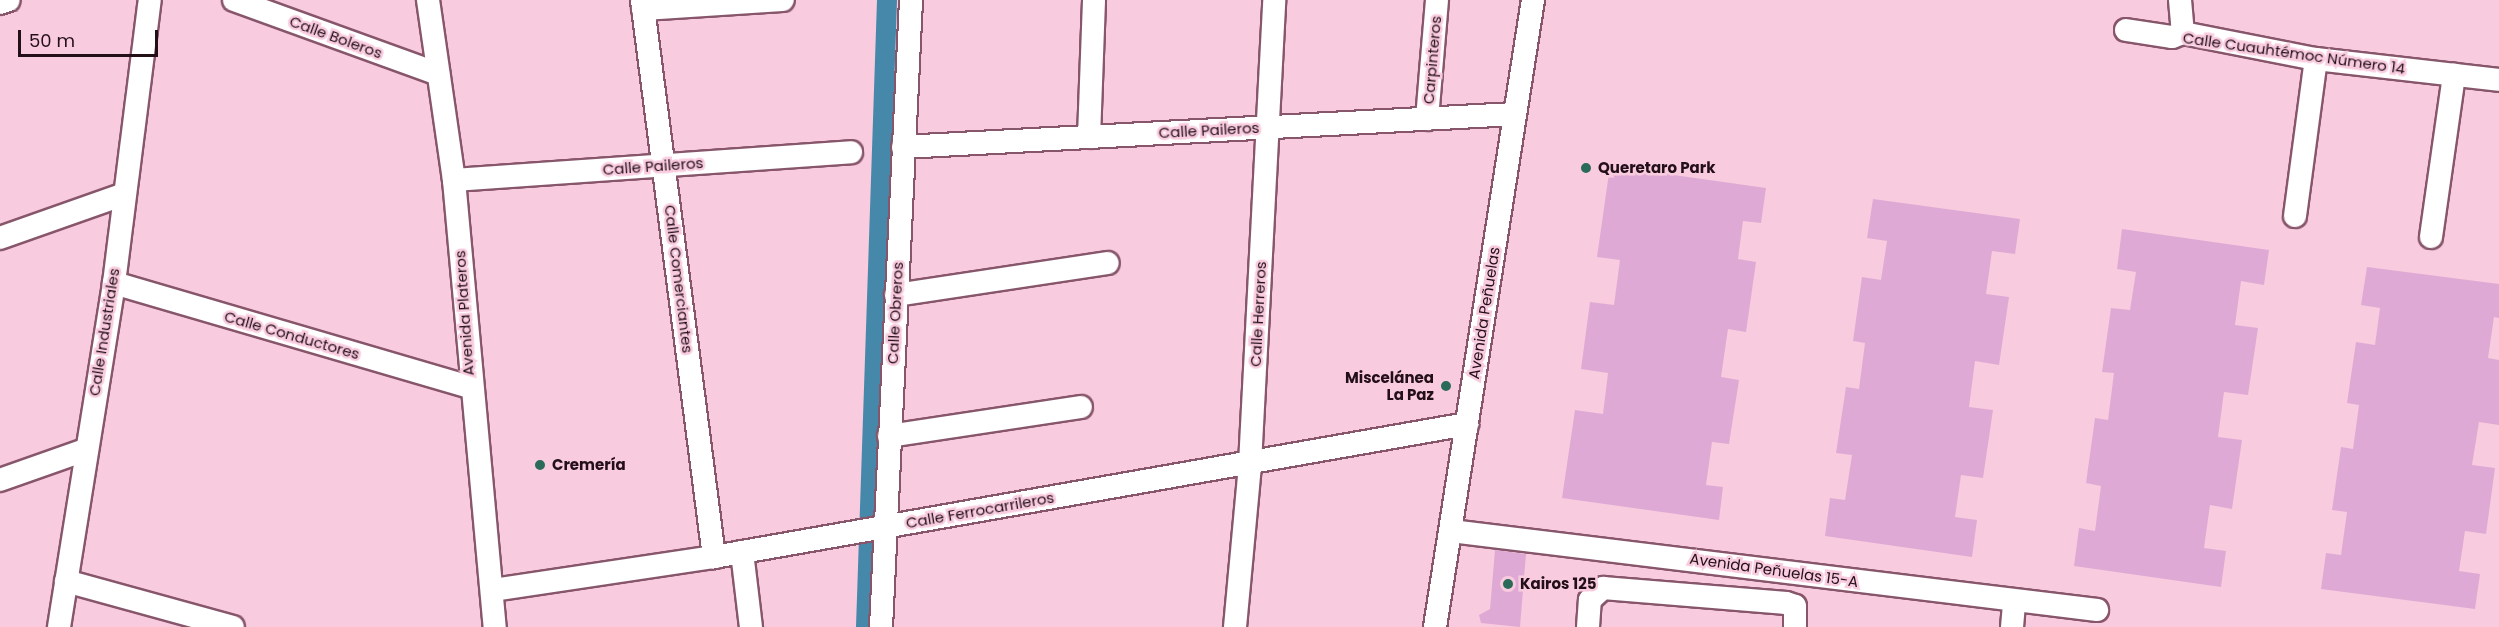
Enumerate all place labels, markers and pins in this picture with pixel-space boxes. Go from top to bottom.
place label: Queretaro Park [1598,159,1715,177]
marker: Queretaro Park [1579,161,1593,175]
place label: Miscelánea La Paz [1345,368,1434,403]
marker: Miscelánea La Paz [1439,379,1453,393]
place label: Cremería [552,456,626,474]
marker: Cremería [533,458,547,472]
place label: Kairos 125 [1520,575,1597,593]
marker: Kairos 125 [1501,577,1515,591]

